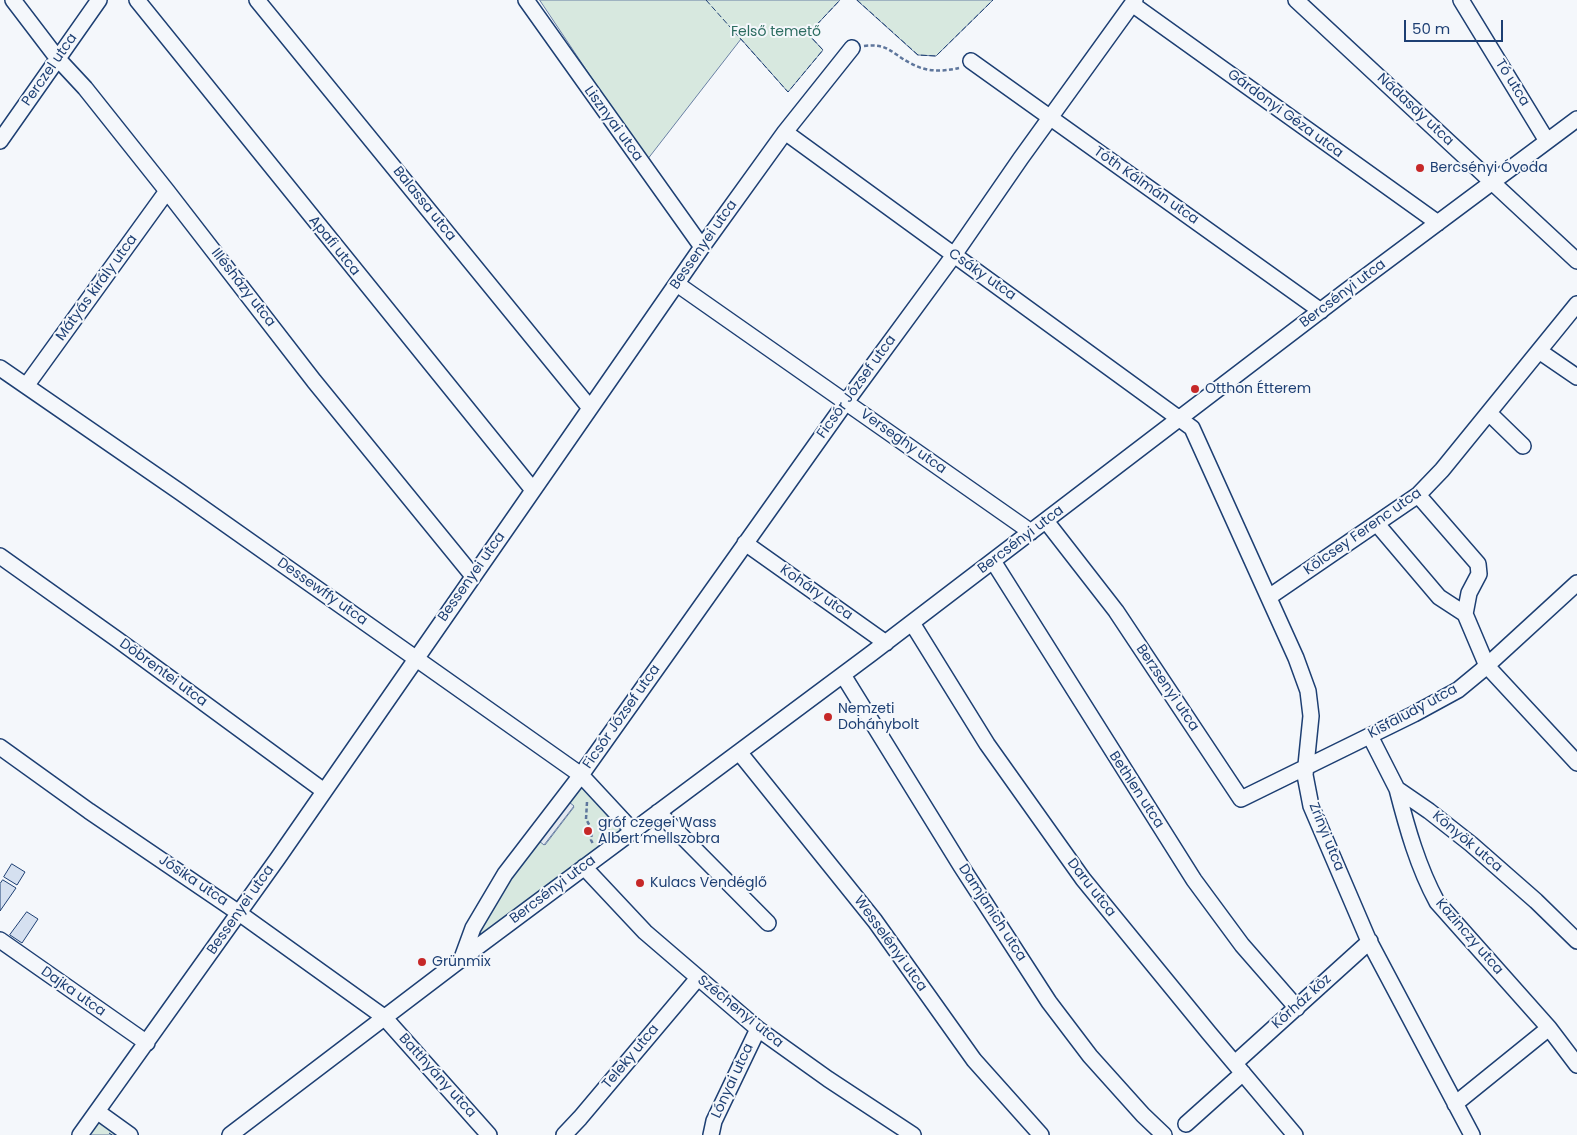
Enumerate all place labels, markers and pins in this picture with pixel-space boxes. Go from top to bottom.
place label: Bercsényi Óvoda [1430,160,1548,176]
marker: Bercsényi Óvoda [1414,162,1426,174]
place label: Otthon Étterem [1205,381,1311,397]
marker: Otthon Étterem [1189,383,1201,395]
place label: Nemzeti Dohánybolt [838,701,919,734]
marker: Nemzeti Dohánybolt [822,711,834,723]
place label: gróf czegei Wass Albert mellszobra [598,815,720,848]
marker: gróf czegei Wass Albert mellszobra [582,825,594,837]
place label: Kulacs Vendéglő [650,875,767,891]
marker: Kulacs Vendéglő [634,877,646,889]
place label: Grünmix [432,954,491,970]
marker: Grünmix [416,956,428,968]

